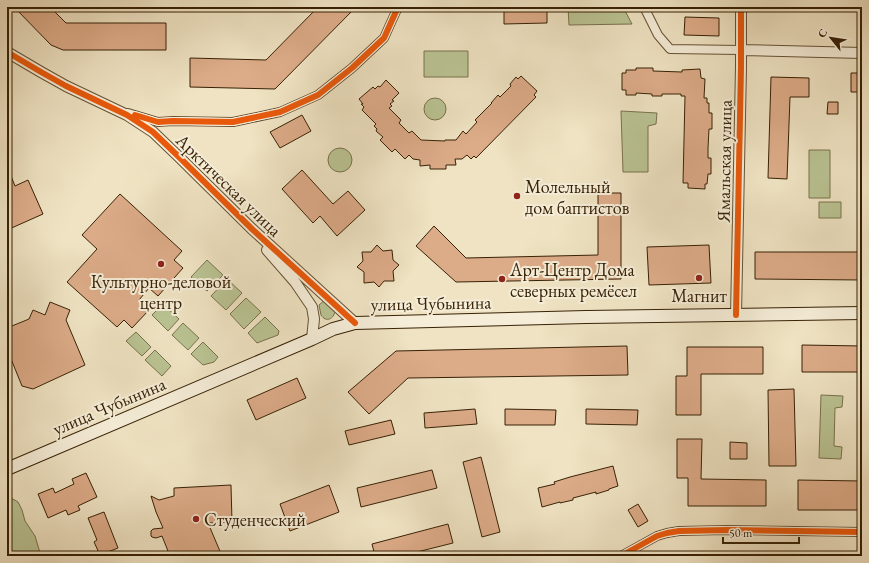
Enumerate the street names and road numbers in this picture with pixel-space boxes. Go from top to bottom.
street label: Ямальская улица [711,99,737,224]
street label: Арктическая улица [171,128,287,242]
street label: улица Чубынина [370,290,492,316]
street label: улица Чубынина [49,372,170,440]

